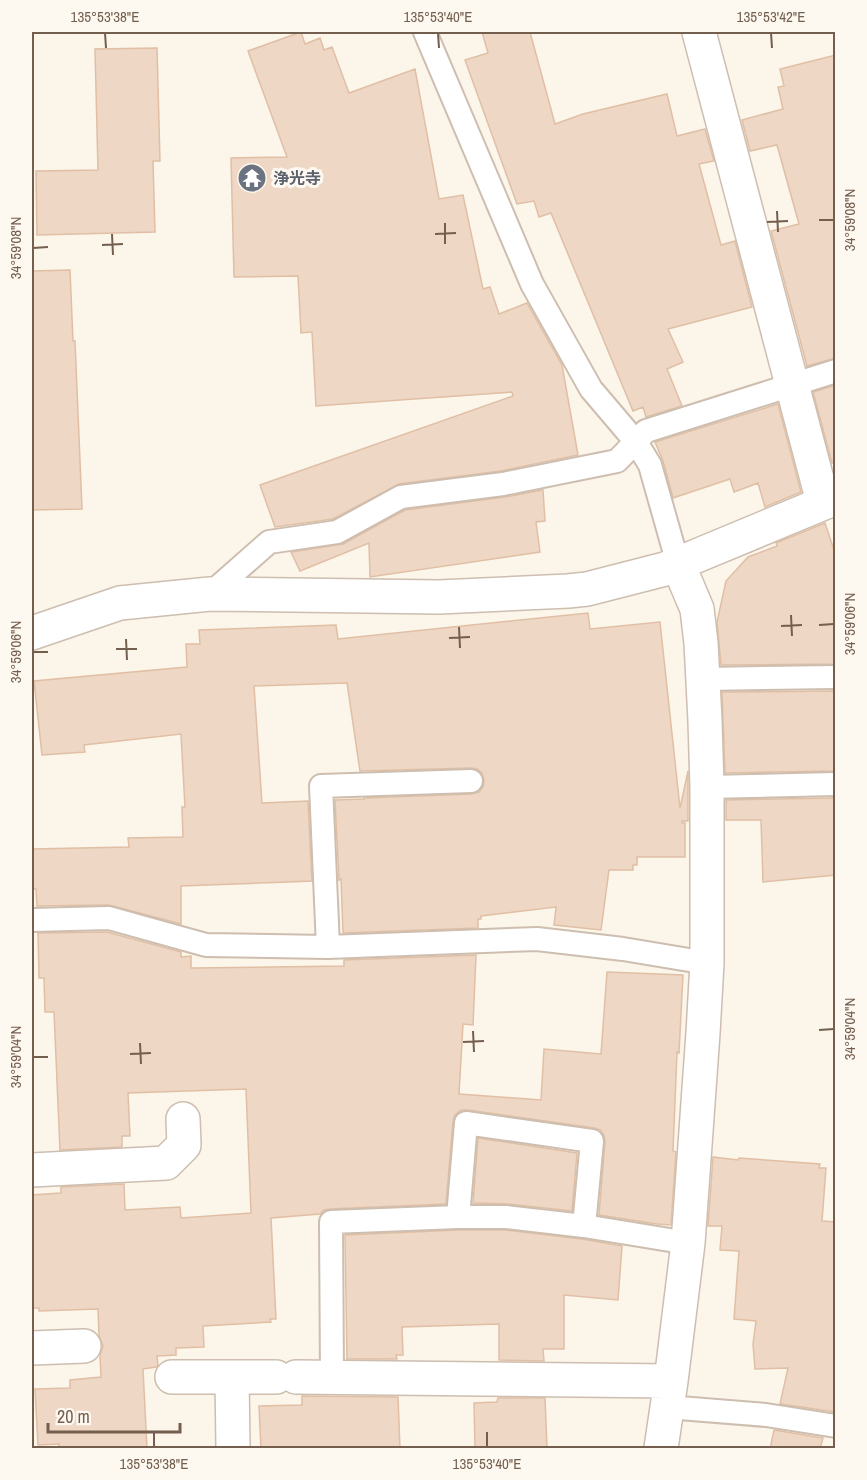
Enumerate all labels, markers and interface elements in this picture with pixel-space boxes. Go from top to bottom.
text: 135°53'38"E [71,6,139,27]
text: 135°53'40"E [404,6,472,27]
text: 135°53'42"E [737,6,805,27]
temple icon: 浄光寺 [236,162,268,194]
place label: 浄光寺 [273,167,321,189]
text: 34°59'08"N [839,189,860,251]
text: 34°59'08"N [5,217,26,279]
text: 34°59'06"N [839,593,860,655]
text: 34°59'06"N [5,621,26,683]
text: 34°59'04"N [839,998,860,1060]
text: 34°59'04"N [5,1026,26,1088]
scale bar [48,1396,180,1434]
text: 20 m [57,1404,90,1429]
text: 135°53'38"E [120,1453,188,1474]
text: 135°53'40"E [453,1453,521,1474]

